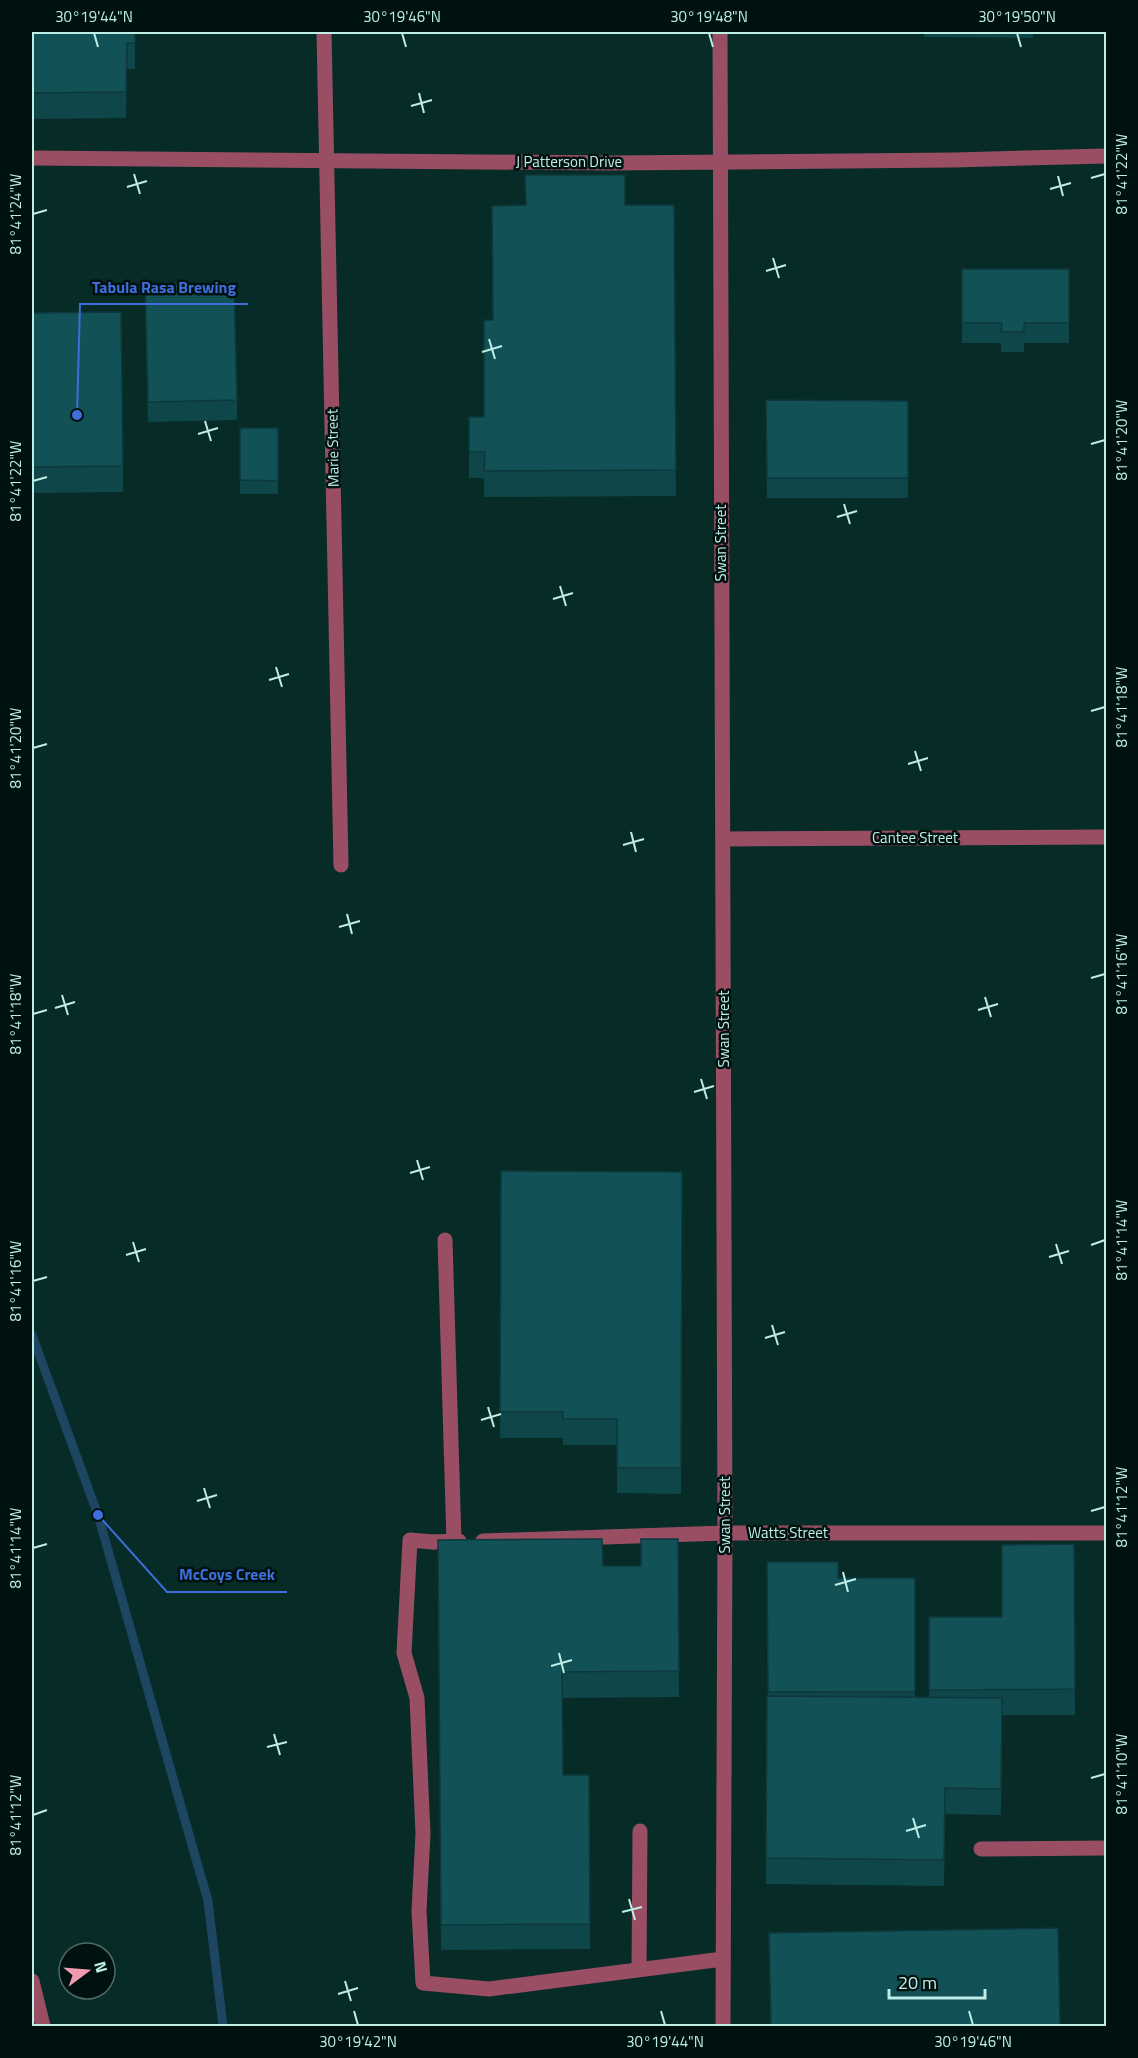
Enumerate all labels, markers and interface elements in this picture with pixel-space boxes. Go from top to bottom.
text: 30°19'44"N [55,5,133,28]
text: 30°19'46"N [363,5,441,28]
text: 30°19'48"N [670,5,748,28]
text: 30°19'50"N [978,5,1056,28]
text: 81°41'22"W [1110,134,1133,214]
street label: J Patterson Drive [516,150,622,173]
text: 81°41'24"W [4,174,27,254]
callout: Tabula Rasa Brewing [80,270,248,304]
text: Tabula Rasa Brewing [92,275,236,299]
text: 81°41'20"W [1110,400,1133,480]
street label: Marie Street [320,408,345,487]
text: 81°41'22"W [4,441,27,521]
street label: Swan Street [709,504,732,581]
text: 81°41'18"W [1110,667,1133,747]
text: 81°41'20"W [4,708,27,788]
street label: Cantee Street [872,826,959,849]
text: 81°41'16"W [1110,934,1133,1014]
text: 81°41'18"W [4,974,27,1054]
street label: Swan Street [712,990,735,1067]
text: 81°41'14"W [1110,1200,1133,1280]
text: 81°41'16"W [4,1241,27,1321]
text: 81°41'12"W [1110,1467,1133,1547]
street label: Swan Street [713,1476,736,1553]
text: 81°41'14"W [4,1508,27,1588]
street label: Watts Street [748,1521,829,1544]
callout: McCoys Creek [167,1558,287,1592]
text: McCoys Creek [179,1562,276,1586]
text: 81°41'10"W [1110,1734,1133,1814]
text: 81°41'12"W [4,1775,27,1855]
north arrow [57,1941,117,2001]
text: N [88,1958,114,1976]
scale bar [889,1962,985,2000]
text: 20 m [898,1969,937,1996]
text: 30°19'42"N [319,2030,397,2053]
text: 30°19'44"N [626,2030,704,2053]
text: 30°19'46"N [934,2030,1012,2053]

